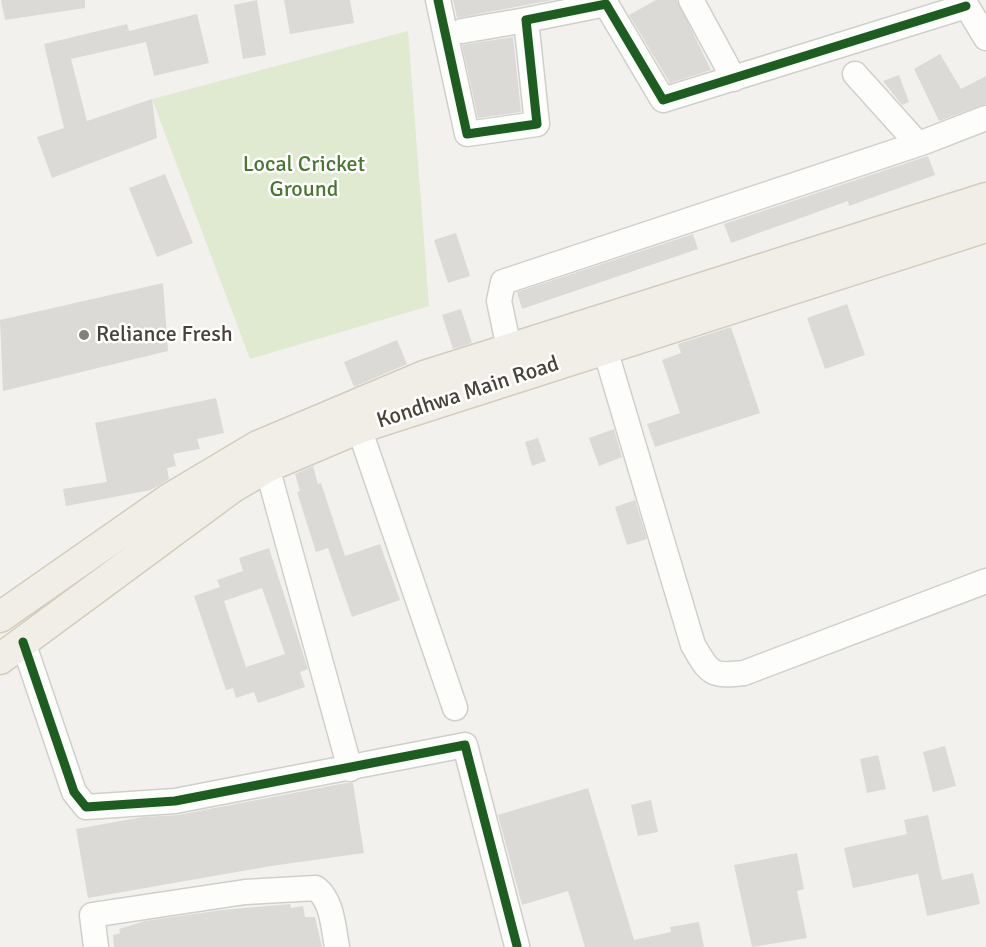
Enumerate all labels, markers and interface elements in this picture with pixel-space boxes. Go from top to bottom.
park label: Local Cricket Ground [243,152,365,204]
place label: Reliance Fresh [96,322,233,348]
marker: Reliance Fresh [77,328,91,342]
street label: Kondhwa Main Road [374,351,562,435]

